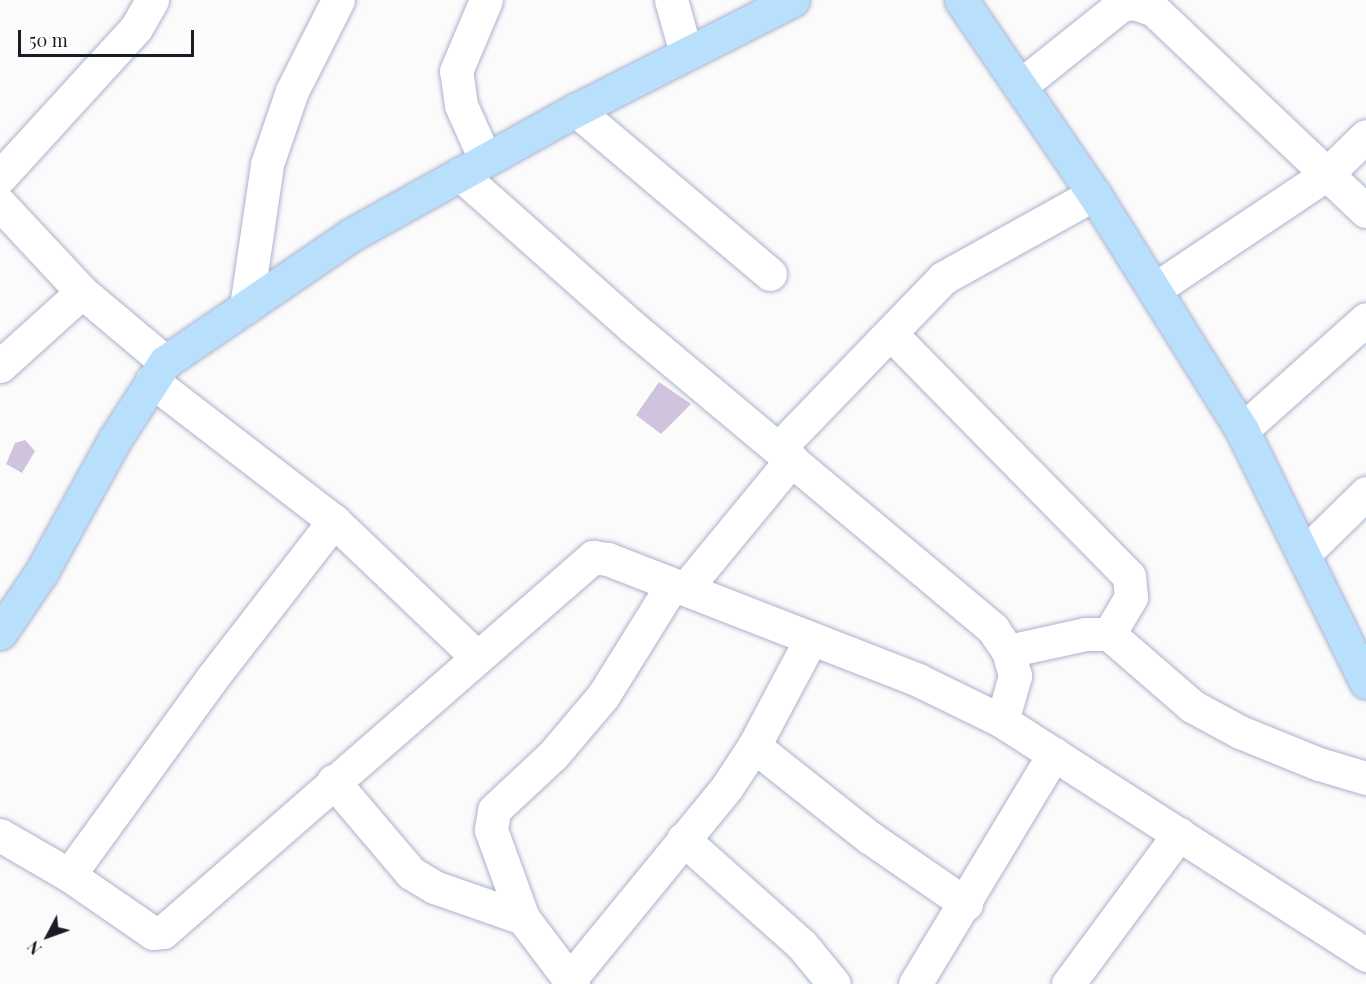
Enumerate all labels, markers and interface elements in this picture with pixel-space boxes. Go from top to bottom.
scale bar [21,18,196,56]
text: 50 m [29,28,68,52]
north arrow [18,906,78,966]
text: N [22,937,46,959]

